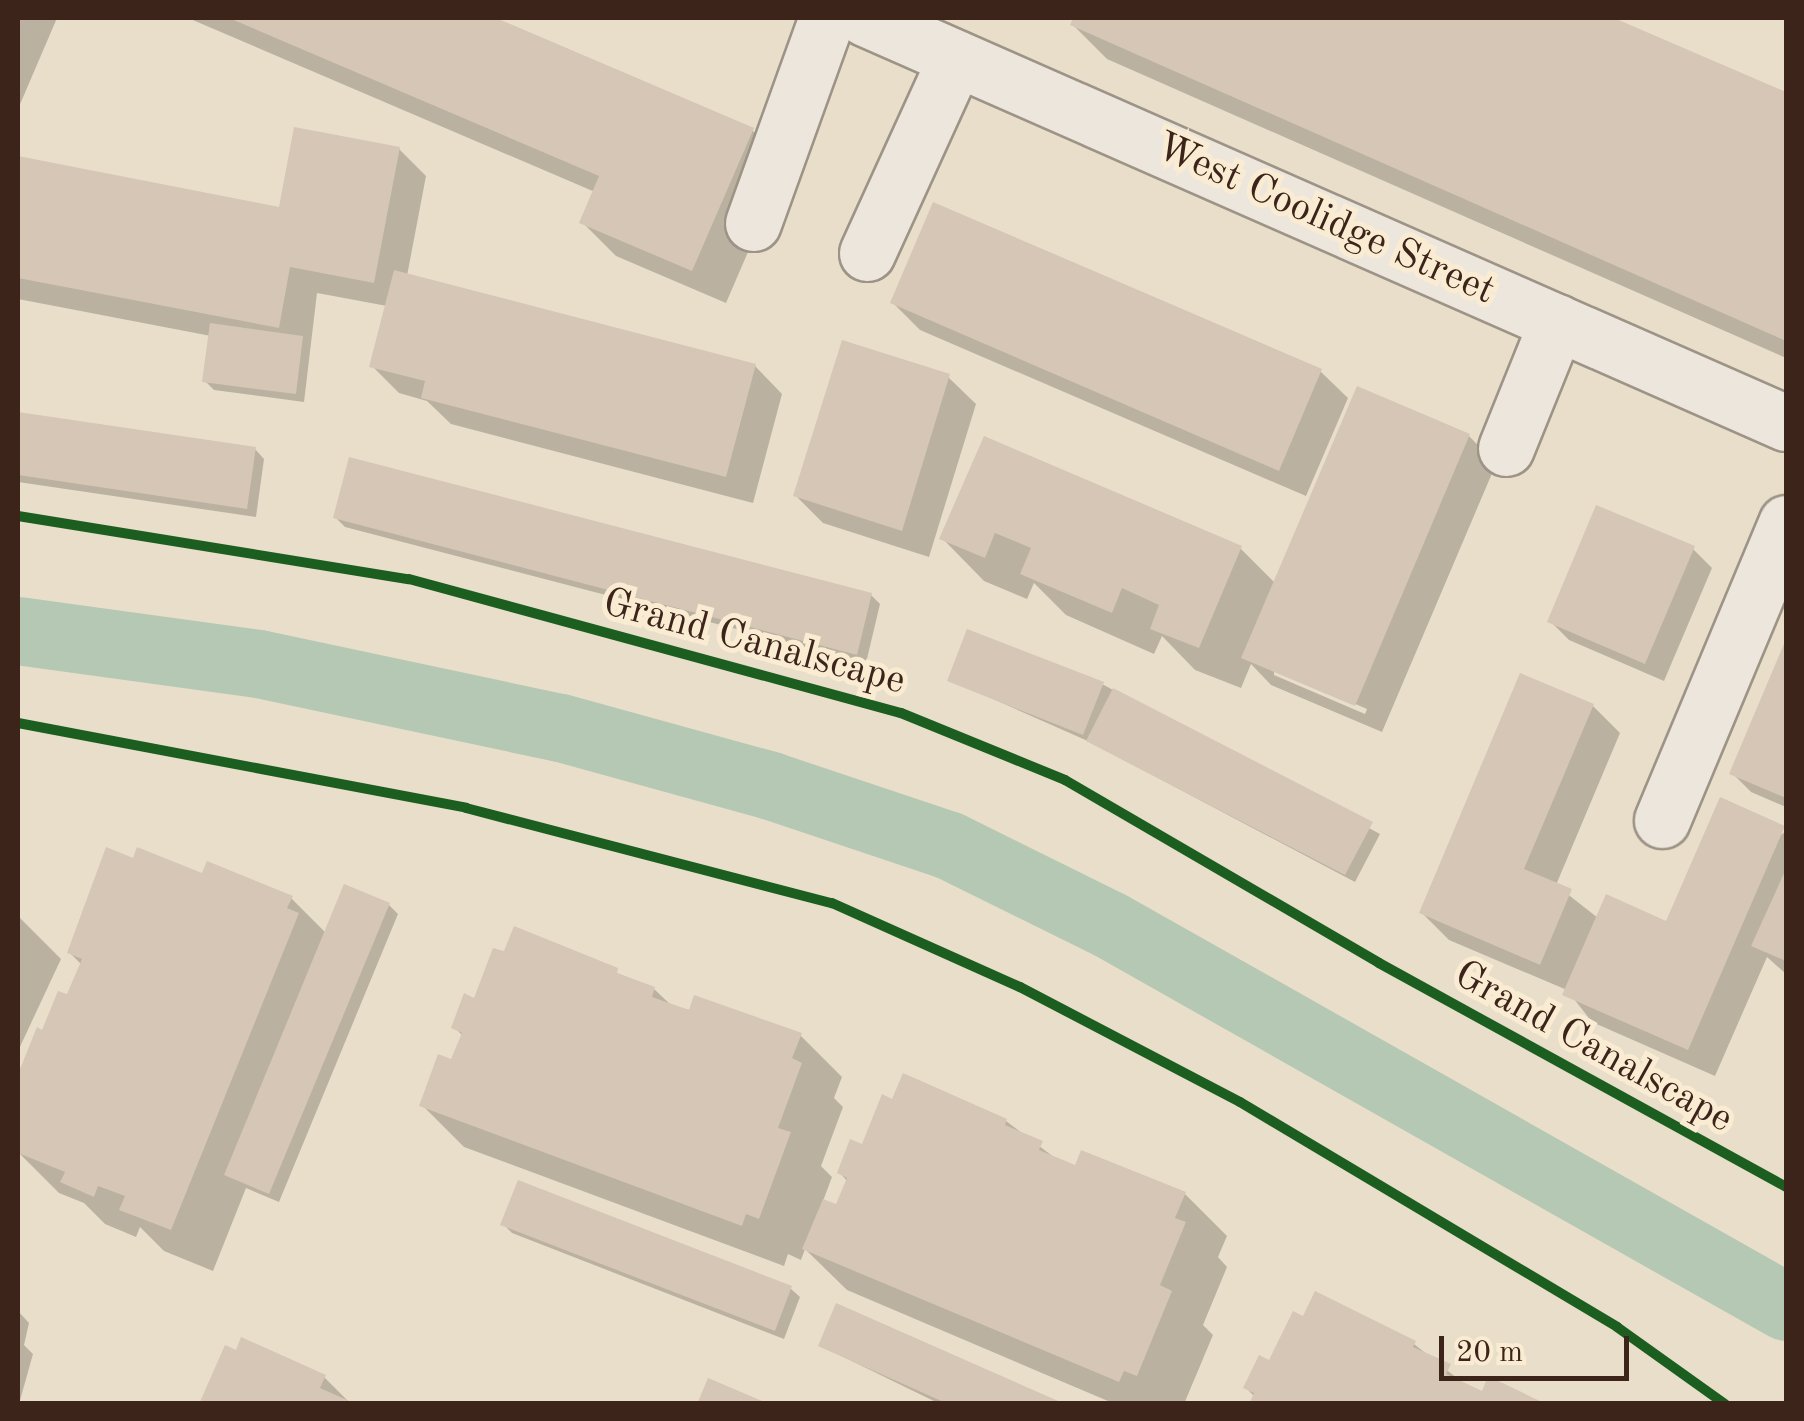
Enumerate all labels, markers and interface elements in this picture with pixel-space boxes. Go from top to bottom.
street label: West Coolidge Street [1148,124,1502,316]
street label: Grand Canalscape [598,580,910,706]
street label: Grand Canalscape [1445,952,1741,1144]
scale bar [1444,1316,1634,1378]
text: 20 m [1456,1338,1523,1368]

